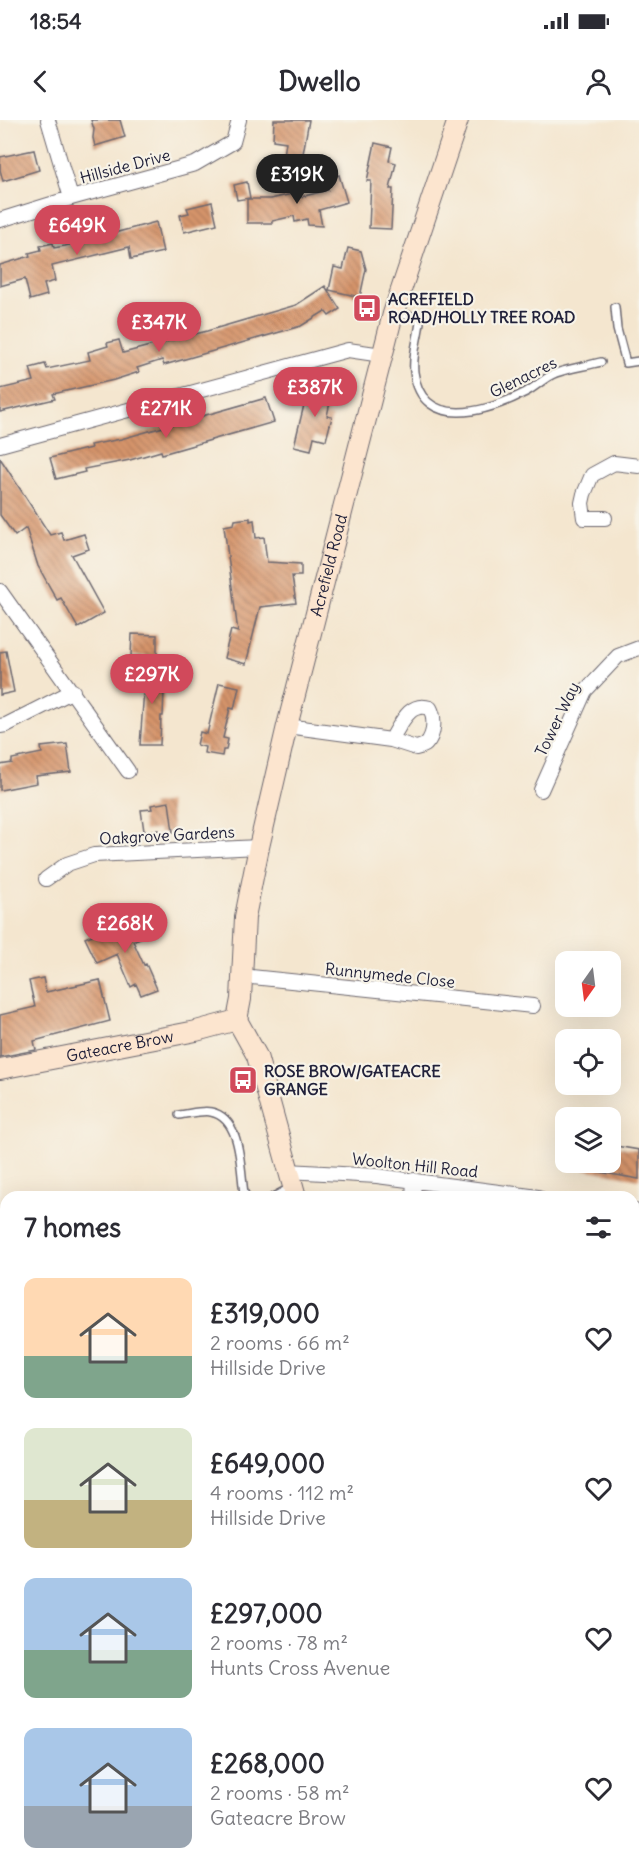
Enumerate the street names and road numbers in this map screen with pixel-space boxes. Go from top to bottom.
street label: Hillside Drive [78,144,172,188]
street label: Glenacres [486,352,560,402]
street label: Acrefield Road [306,512,351,619]
street label: Tower Way [530,679,584,759]
street label: Oakgrove Gardens [99,821,235,849]
street label: Runnymede Close [324,958,456,992]
street label: Gateacre Brow [65,1026,175,1066]
street label: Woolton Hill Road [351,1148,479,1182]

